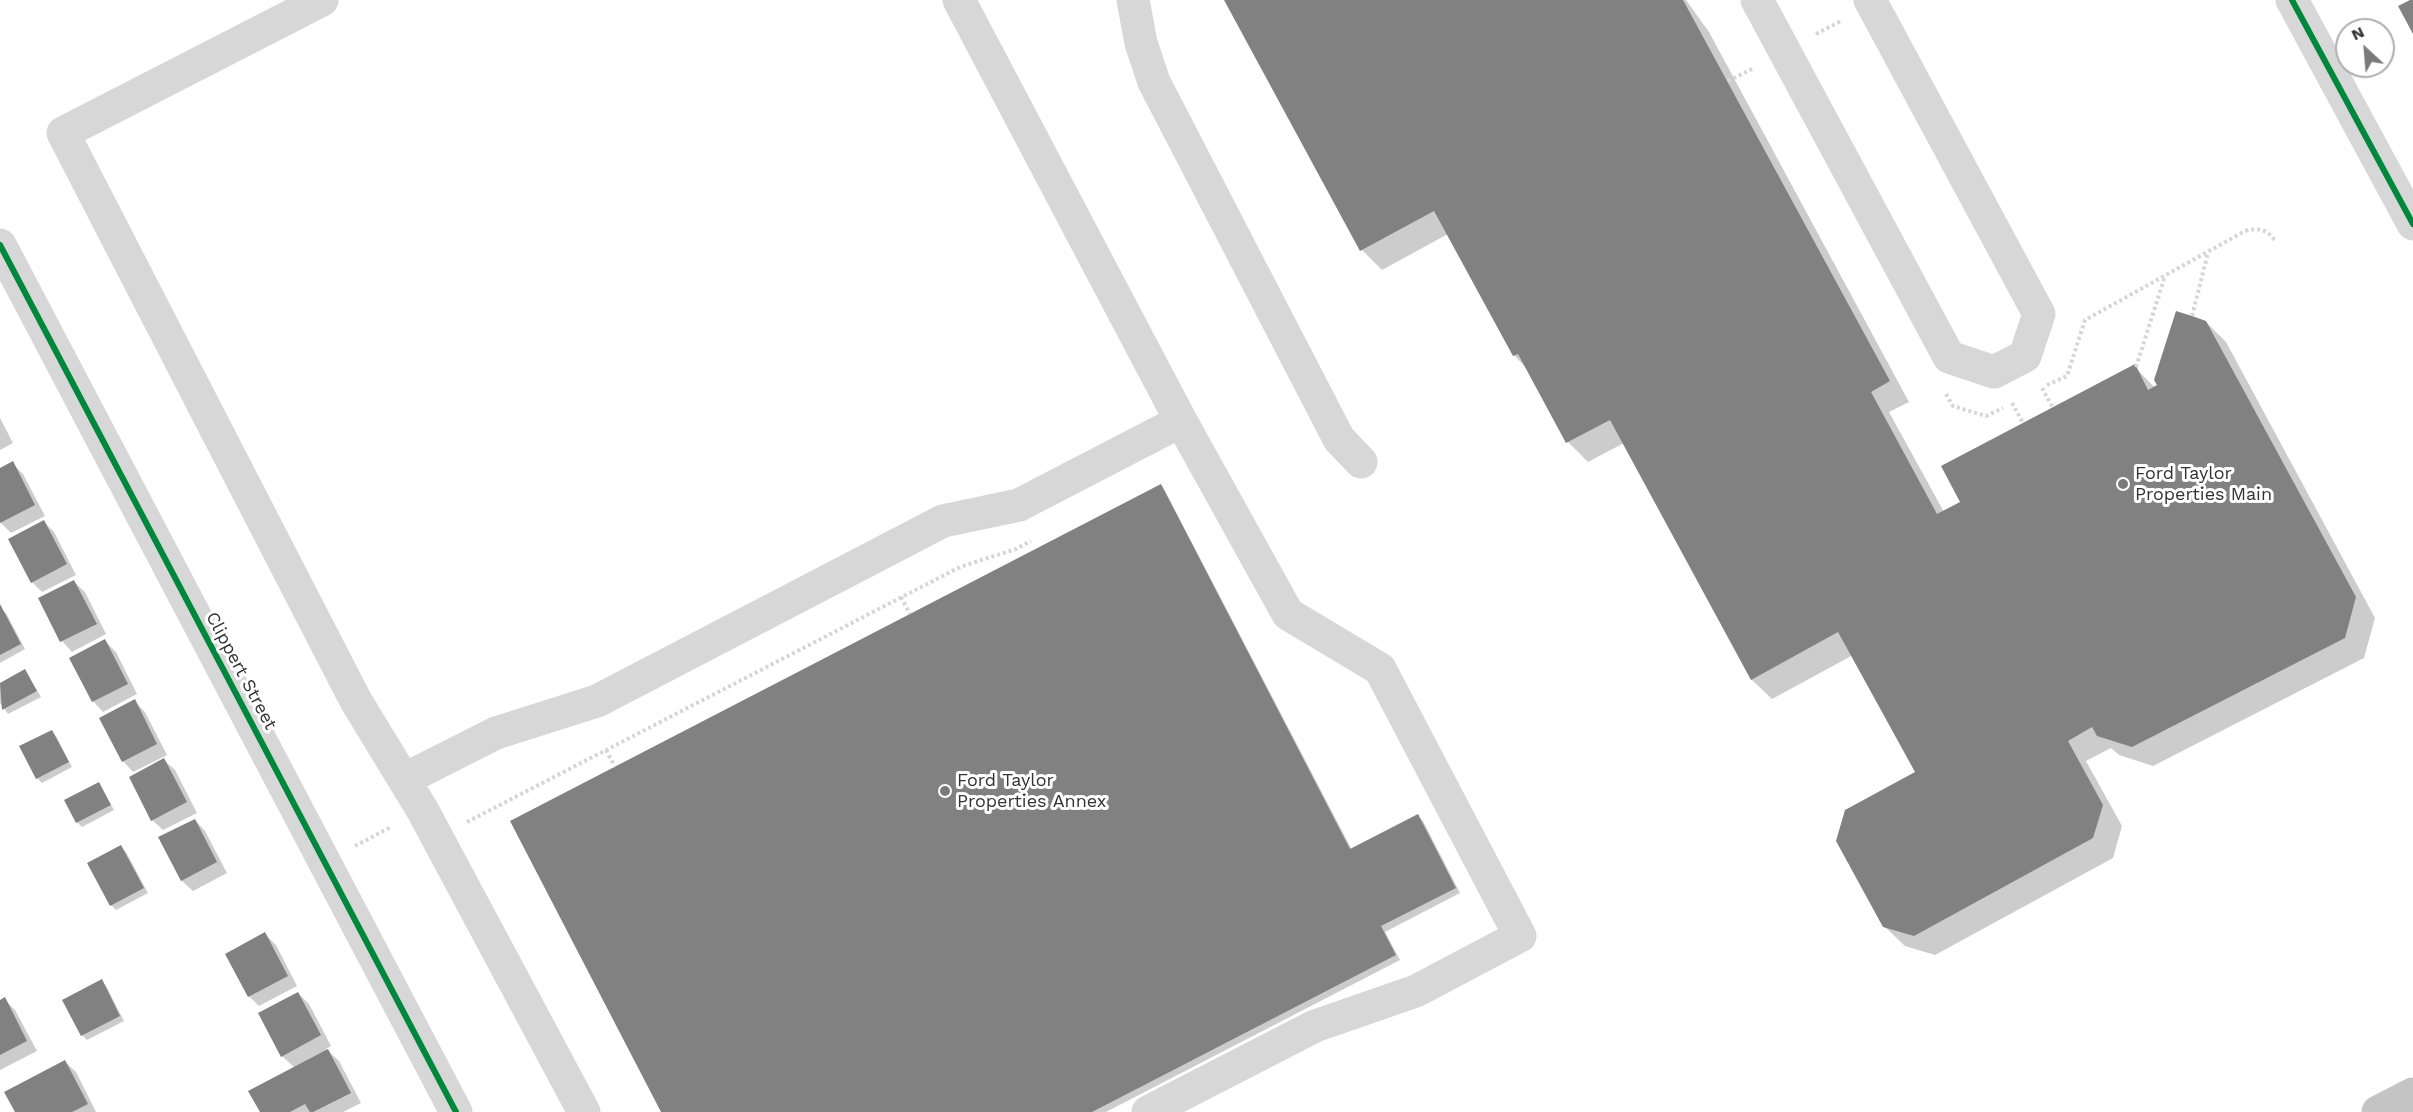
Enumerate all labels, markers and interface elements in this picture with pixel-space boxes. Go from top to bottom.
north arrow [2335,18,2395,78]
text: N [2348,22,2367,44]
place label: Ford Taylor Properties Main [2135,463,2272,506]
marker: Ford Taylor Properties Main [2116,477,2130,491]
street label: Clippert Street [201,608,281,734]
place label: Ford Taylor Properties Annex [957,770,1106,812]
marker: Ford Taylor Properties Annex [938,784,952,798]

